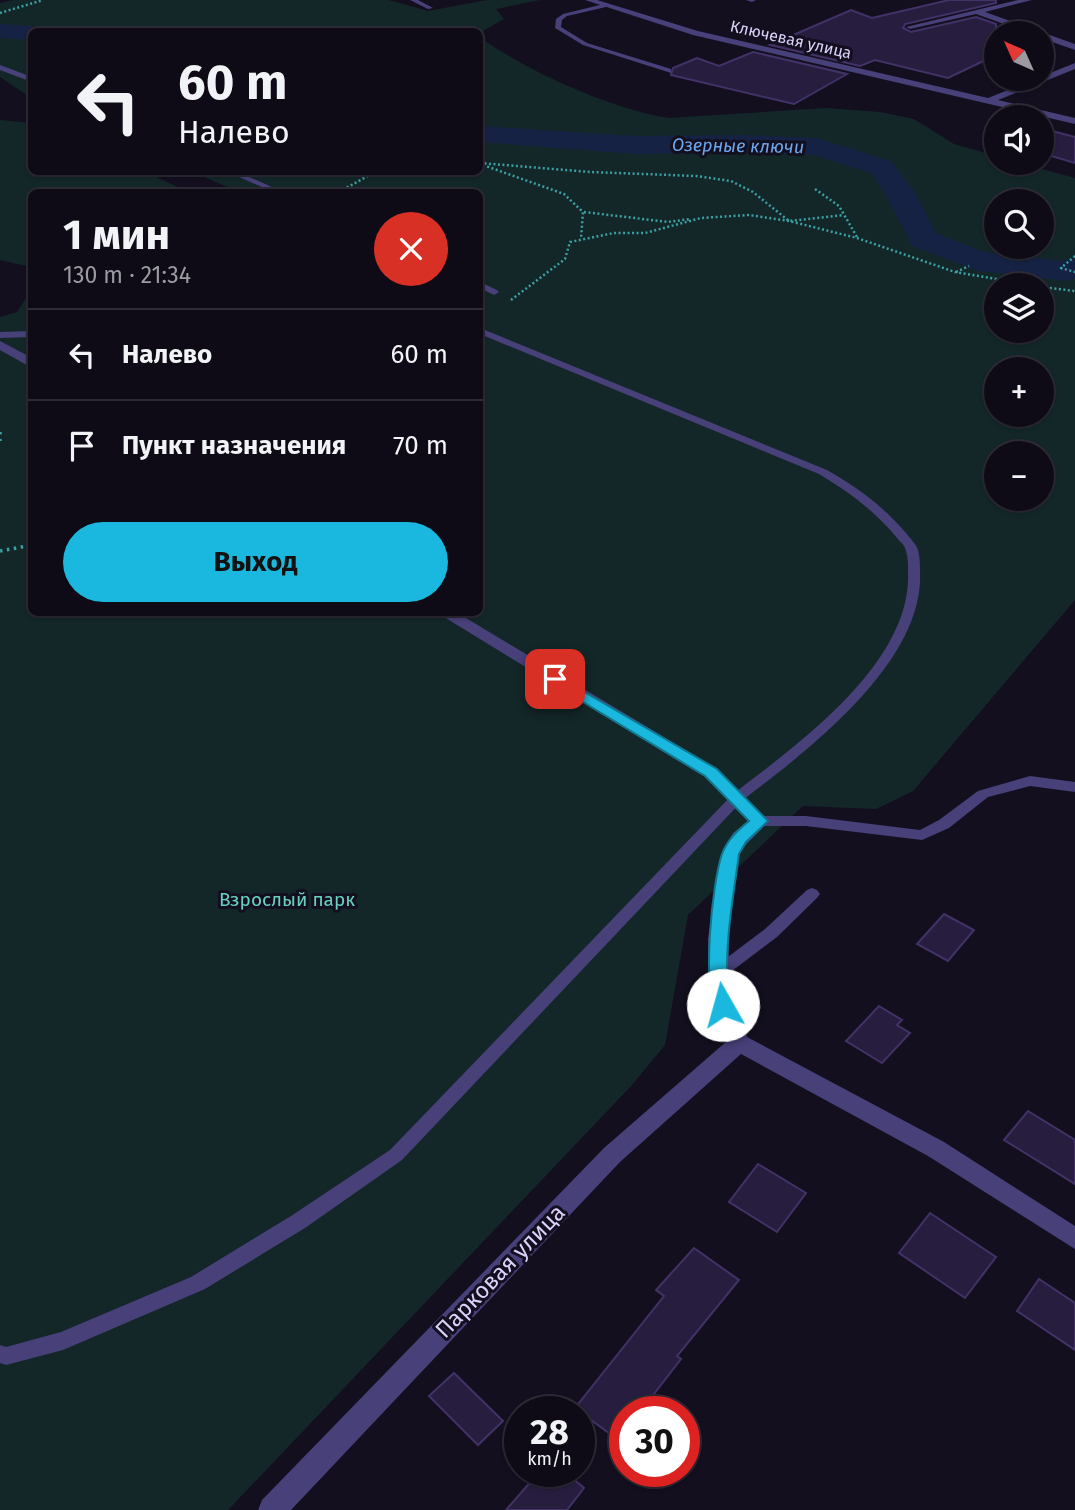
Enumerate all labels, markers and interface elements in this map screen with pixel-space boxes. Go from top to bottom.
street label: Ключевая улица [728,16,853,63]
north arrow [984,21,1054,91]
map controls [984,21,1054,511]
text: 60 m [178,53,287,112]
icon: left [63,56,154,147]
button: sound [984,105,1054,175]
text: Налево [178,113,290,151]
water label: Озерные ключи [672,134,804,158]
button: search [984,189,1054,259]
text: 1 мин [63,210,170,260]
button: close [374,212,448,286]
text: 130 m · 21:34 [63,261,191,289]
button: layers [984,273,1054,343]
icon: left [63,336,101,374]
text: Налево [122,339,212,370]
text: 60 m [390,339,448,370]
button: + [984,357,1054,427]
icon: arrive [63,427,101,465]
text: Пункт назначения [122,430,346,461]
text: 70 m [393,430,448,461]
button: − [984,441,1054,511]
button: Выход [63,522,448,602]
pin [525,649,585,709]
icon: arrive [536,660,574,698]
park label: Взрослый парк [219,888,355,911]
position arrow [686,968,760,1042]
street label: Парковая улица [429,1198,571,1344]
speed limit sign: 30 [609,1396,700,1487]
text: 28 [530,1411,569,1453]
text: km/h [527,1448,572,1470]

